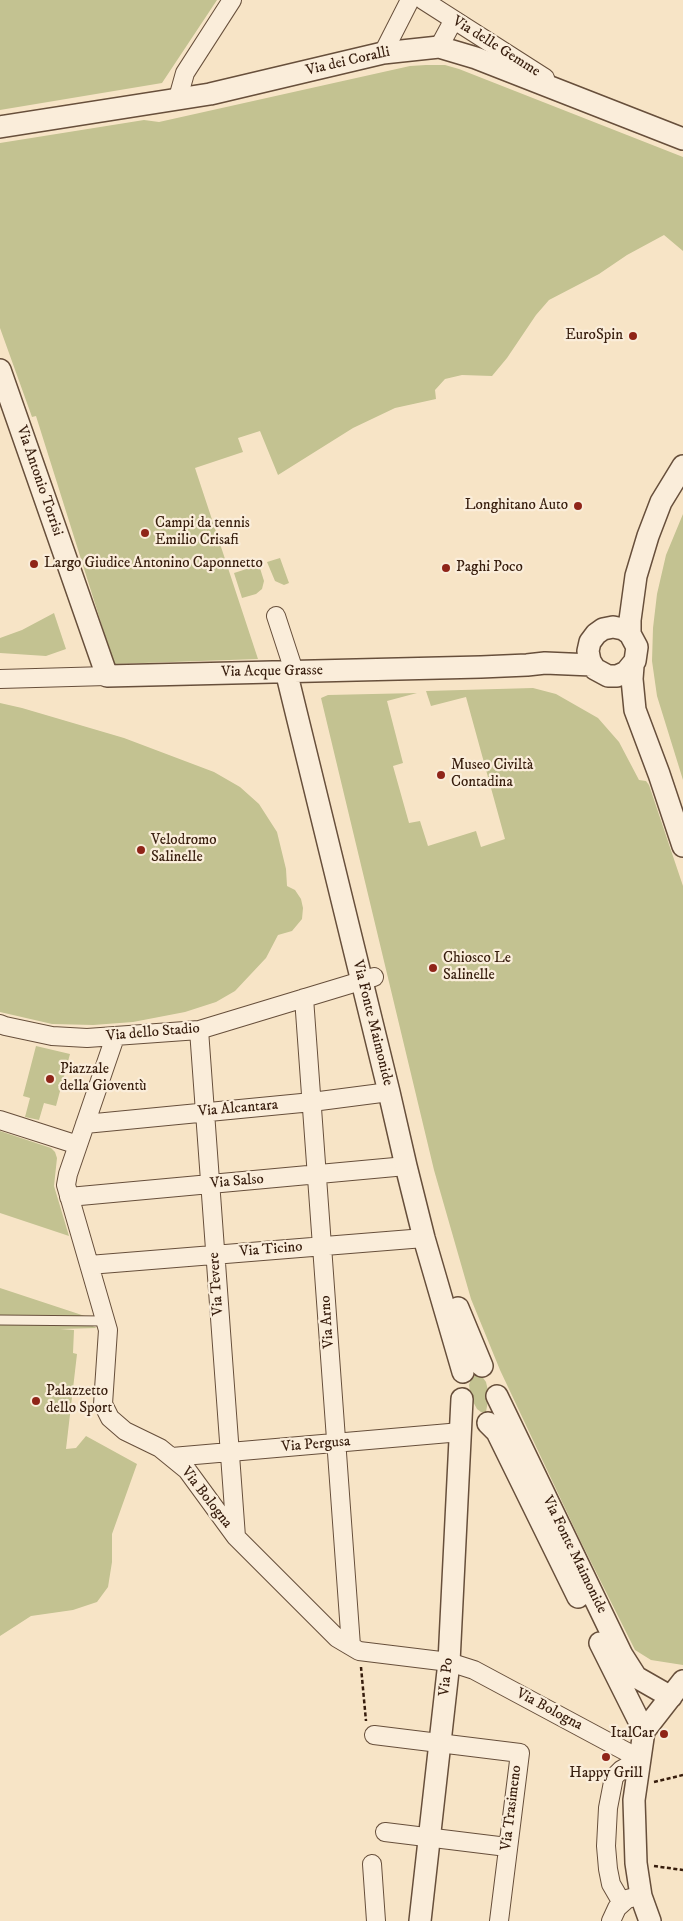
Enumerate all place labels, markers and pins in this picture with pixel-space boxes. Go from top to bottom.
place label: EuroSpin [565,327,623,345]
marker: EuroSpin [627,330,639,342]
place label: Longhitano Auto [465,497,568,515]
marker: Longhitano Auto [572,500,584,512]
place label: Campi da tennis Emilio Crisafi [155,515,250,550]
marker: Campi da tennis Emilio Crisafi [139,527,151,539]
place label: Largo Giudice Antonino Caponnetto [44,555,263,573]
marker: Largo Giudice Antonino Caponnetto [28,558,40,570]
place label: Paghi Poco [456,559,523,577]
marker: Paghi Poco [440,562,452,574]
place label: Museo Civiltà Contadina [451,757,533,792]
marker: Museo Civiltà Contadina [435,769,447,781]
place label: Velodromo Salinelle [151,832,217,867]
marker: Velodromo Salinelle [135,844,147,856]
place label: Chiosco Le Salinelle [443,950,511,985]
marker: Chiosco Le Salinelle [427,962,439,974]
place label: Piazzale della Gioventù [60,1061,147,1096]
marker: Piazzale della Gioventù [44,1073,56,1085]
place label: Palazzetto dello Sport [46,1383,112,1418]
marker: Palazzetto dello Sport [30,1395,42,1407]
place label: ItalCar [611,1725,654,1743]
marker: ItalCar [658,1728,670,1740]
marker: Happy Grill [600,1751,612,1763]
place label: Happy Grill [569,1765,643,1783]

